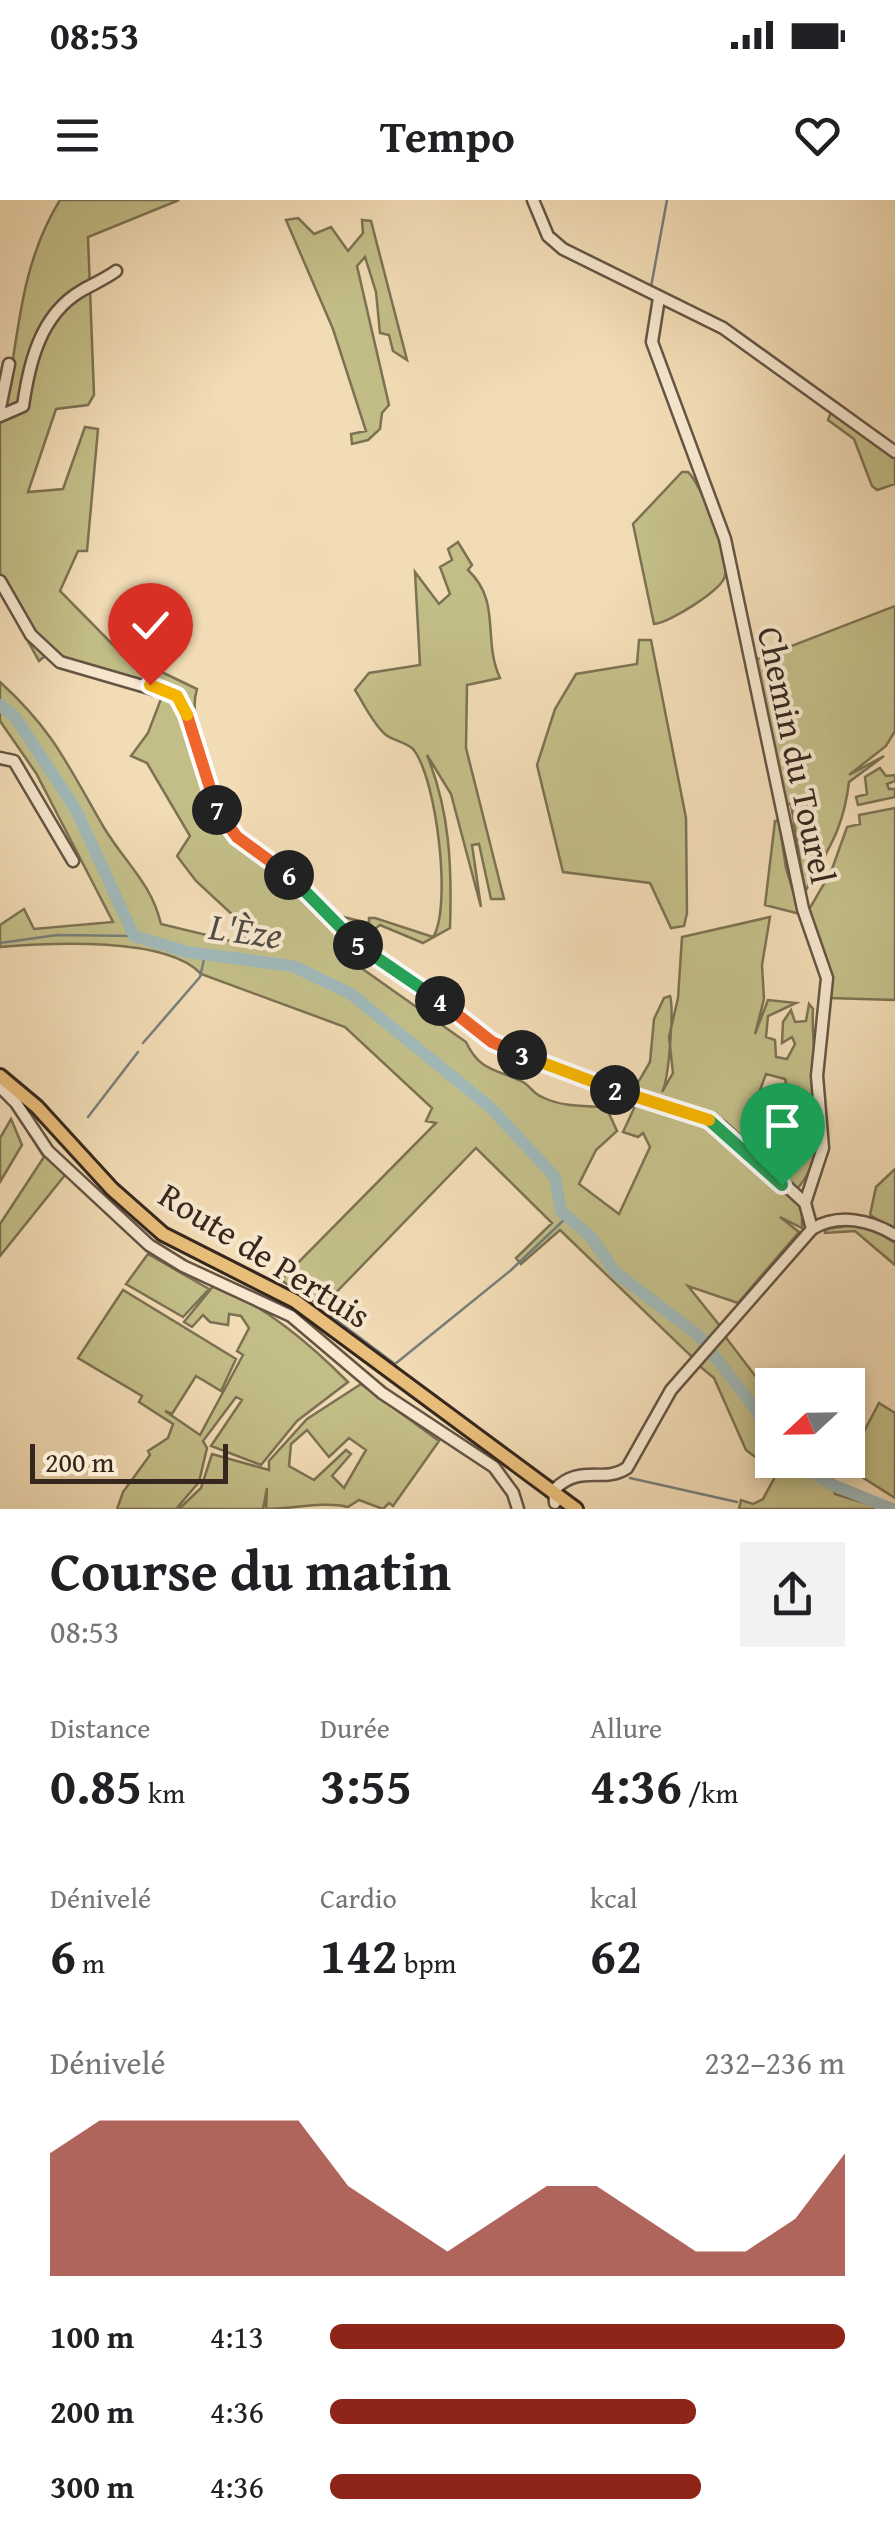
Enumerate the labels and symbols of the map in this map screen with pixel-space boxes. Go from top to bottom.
pin [108,583,193,686]
street label: Chemin du Tourel [745,622,849,888]
pin: 7 [192,785,242,835]
pin: 6 [264,850,314,900]
water label: L'Èze [205,897,286,963]
pin: 5 [333,920,383,970]
pin: 4 [415,976,465,1026]
pin: 3 [497,1030,547,1080]
pin: 2 [590,1065,640,1115]
pin [740,1083,825,1186]
street label: Route de Pertuis [149,1170,381,1340]
north arrow [755,1368,865,1478]
scale bar [30,1439,228,1484]

